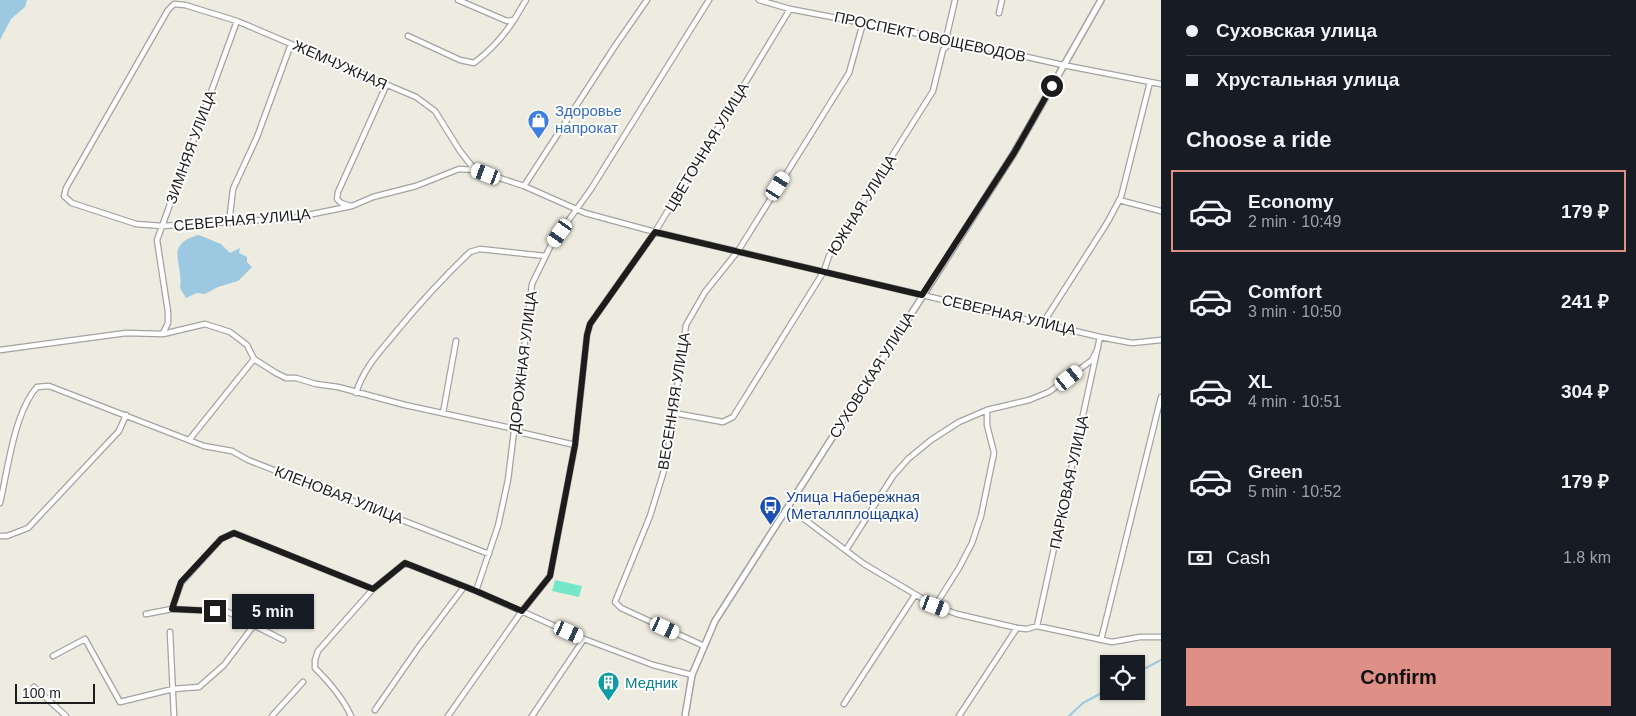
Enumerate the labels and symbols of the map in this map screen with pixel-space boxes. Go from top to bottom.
street label: ПРОСПЕКТ ОВОЩЕВОДОВ [833,8,1027,65]
street label: ЖЕМЧУЖНАЯ [291,36,390,93]
route start [1041,75,1063,97]
street label: ЦВЕТОЧНАЯ УЛИЦА [661,79,752,214]
street label: ЗИМНЯЯ УЛИЦА [162,88,219,206]
place label: Здоровье напрокат [555,102,622,136]
shop icon: Здоровье напрокат [527,108,551,139]
street label: ЮЖНАЯ УЛИЦА [824,151,899,258]
car [469,162,502,186]
car [763,169,792,203]
street label: СЕВЕРНАЯ УЛИЦА [173,205,311,234]
car [545,216,574,250]
street label: ДОРОЖНАЯ УЛИЦА [505,290,540,434]
street label: СЕВЕРНАЯ УЛИЦА [940,291,1078,338]
street label: СУХОВСКАЯ УЛИЦА [826,308,917,441]
street label: ВЕСЕННЯЯ УЛИЦА [654,331,693,471]
car [1052,363,1085,393]
street label: ПАРКОВАЯ УЛИЦА [1046,413,1091,550]
street label: КЛЕНОВАЯ УЛИЦА [272,462,406,527]
place label: Улица Набережная (Металлплощадка) [786,488,920,522]
bus stop icon: Улица Набережная (Металлплощадка) [758,494,782,525]
callout: 5 min [232,594,315,628]
car [918,594,951,618]
route end [204,600,226,622]
car [648,615,681,641]
car [552,619,585,645]
building icon: Медник [597,671,621,702]
place label: Медник [625,674,678,691]
scale bar [15,681,95,704]

